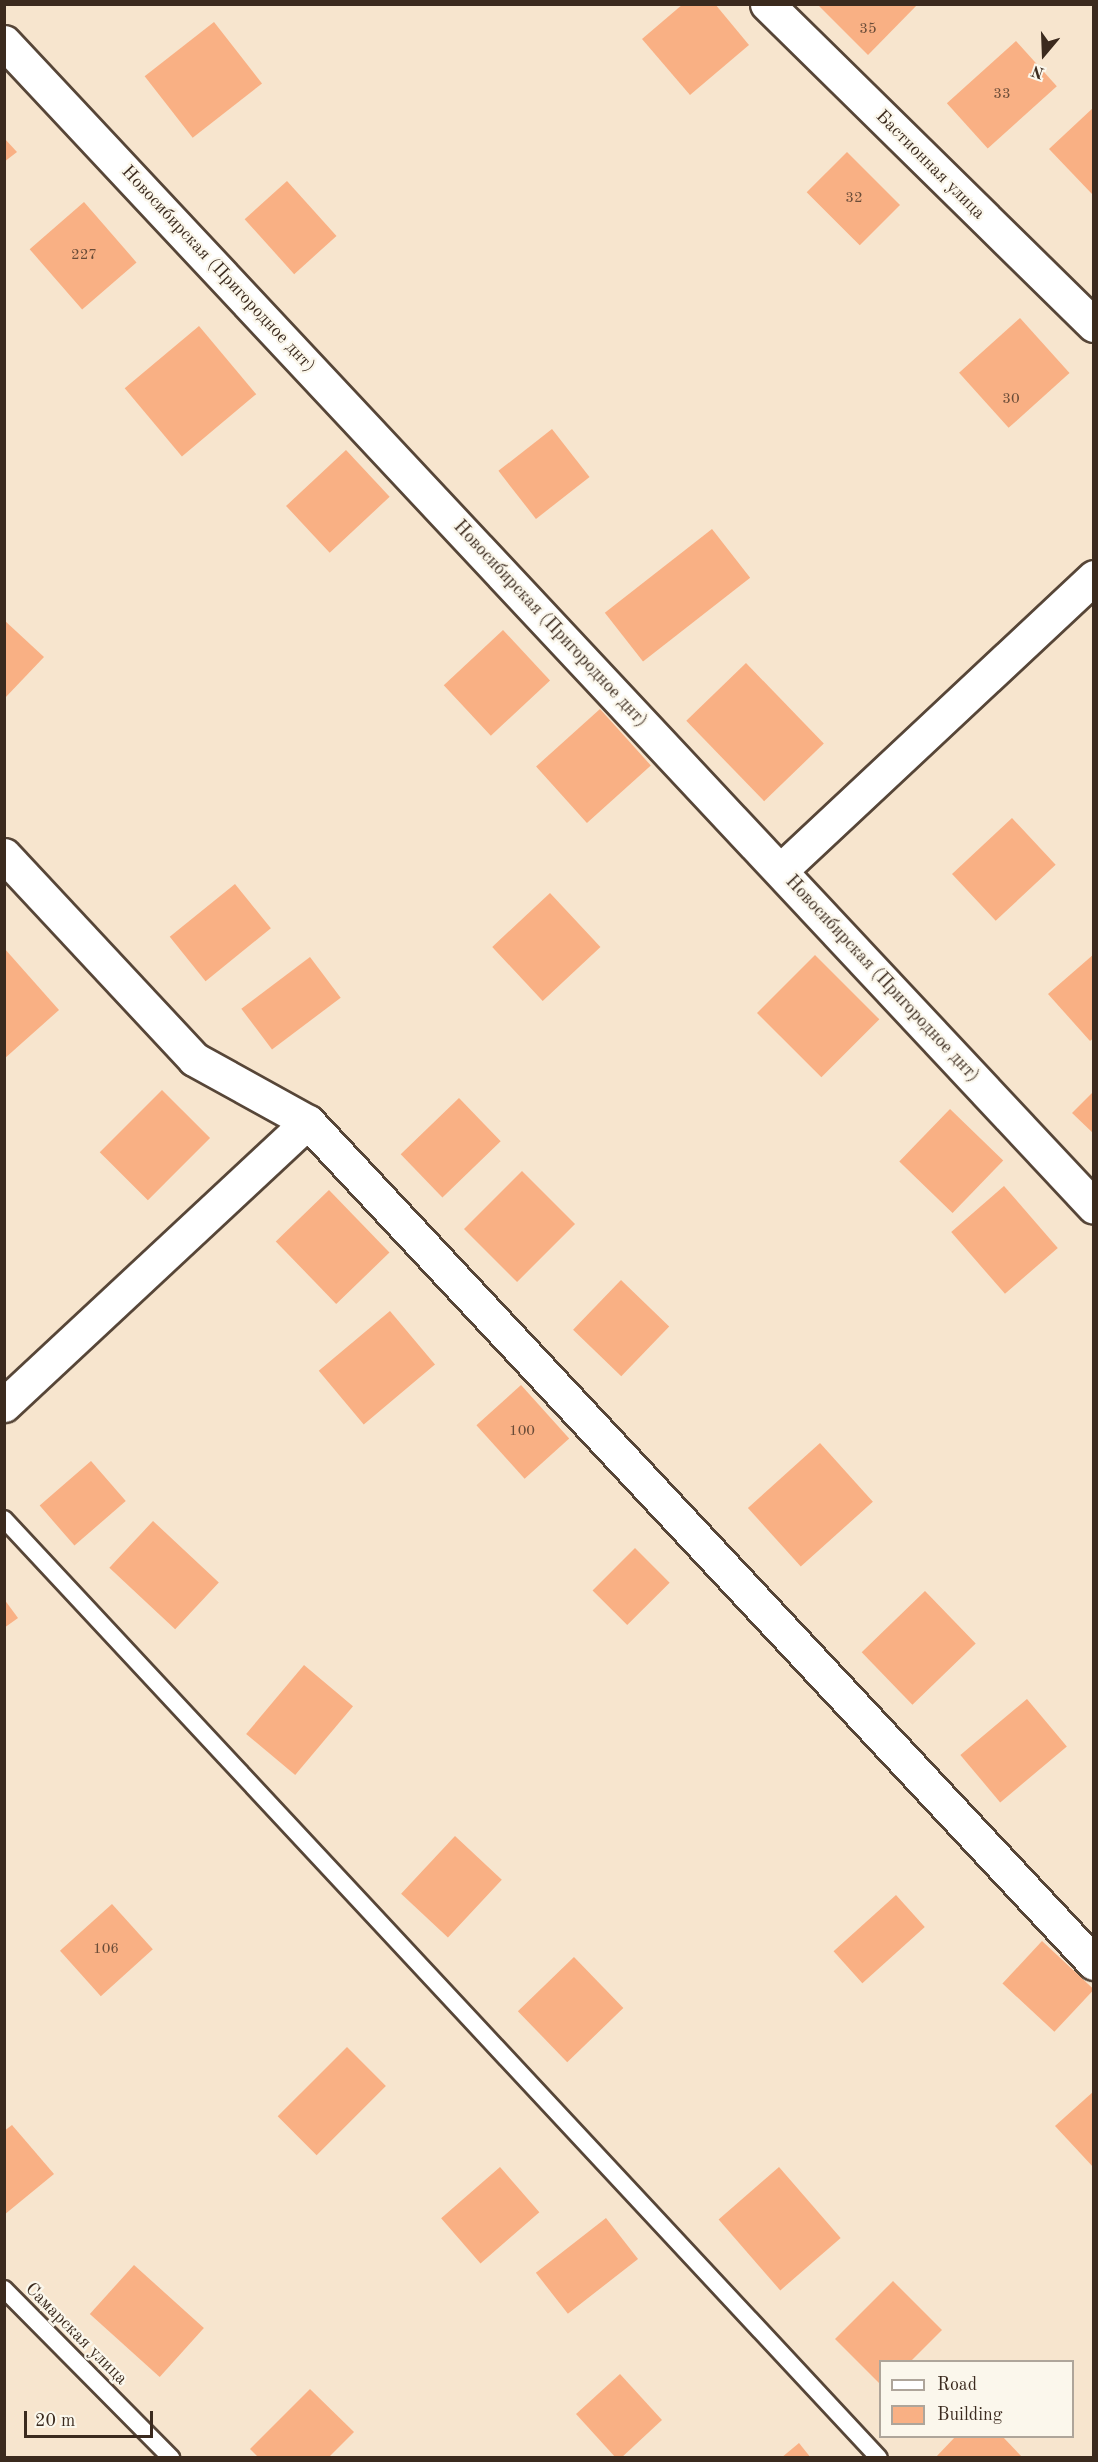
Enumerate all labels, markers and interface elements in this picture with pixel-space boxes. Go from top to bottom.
house number: 35 [859,21,877,39]
north arrow [1014,24,1074,84]
text: N [1030,61,1047,81]
house number: 33 [993,86,1011,104]
street label: Бастионная улица [871,106,989,224]
street label: Новосибирская (Пригородное днт) [116,161,320,377]
house number: 32 [845,190,863,208]
house number: 227 [71,247,97,265]
house number: 30 [1002,391,1020,409]
street label: Новосибирская (Пригородное днт) [448,516,652,732]
street label: Новосибирская (Пригородное днт) [780,871,984,1087]
house number: 100 [509,1423,535,1441]
house number: 106 [93,1941,119,1959]
street label: Самарская улица [20,2278,132,2390]
legend [879,2360,1074,2438]
text: Road [937,2376,977,2394]
scale bar [27,2399,156,2437]
text: Building [937,2406,1002,2424]
text: 20 m [35,2412,75,2430]

